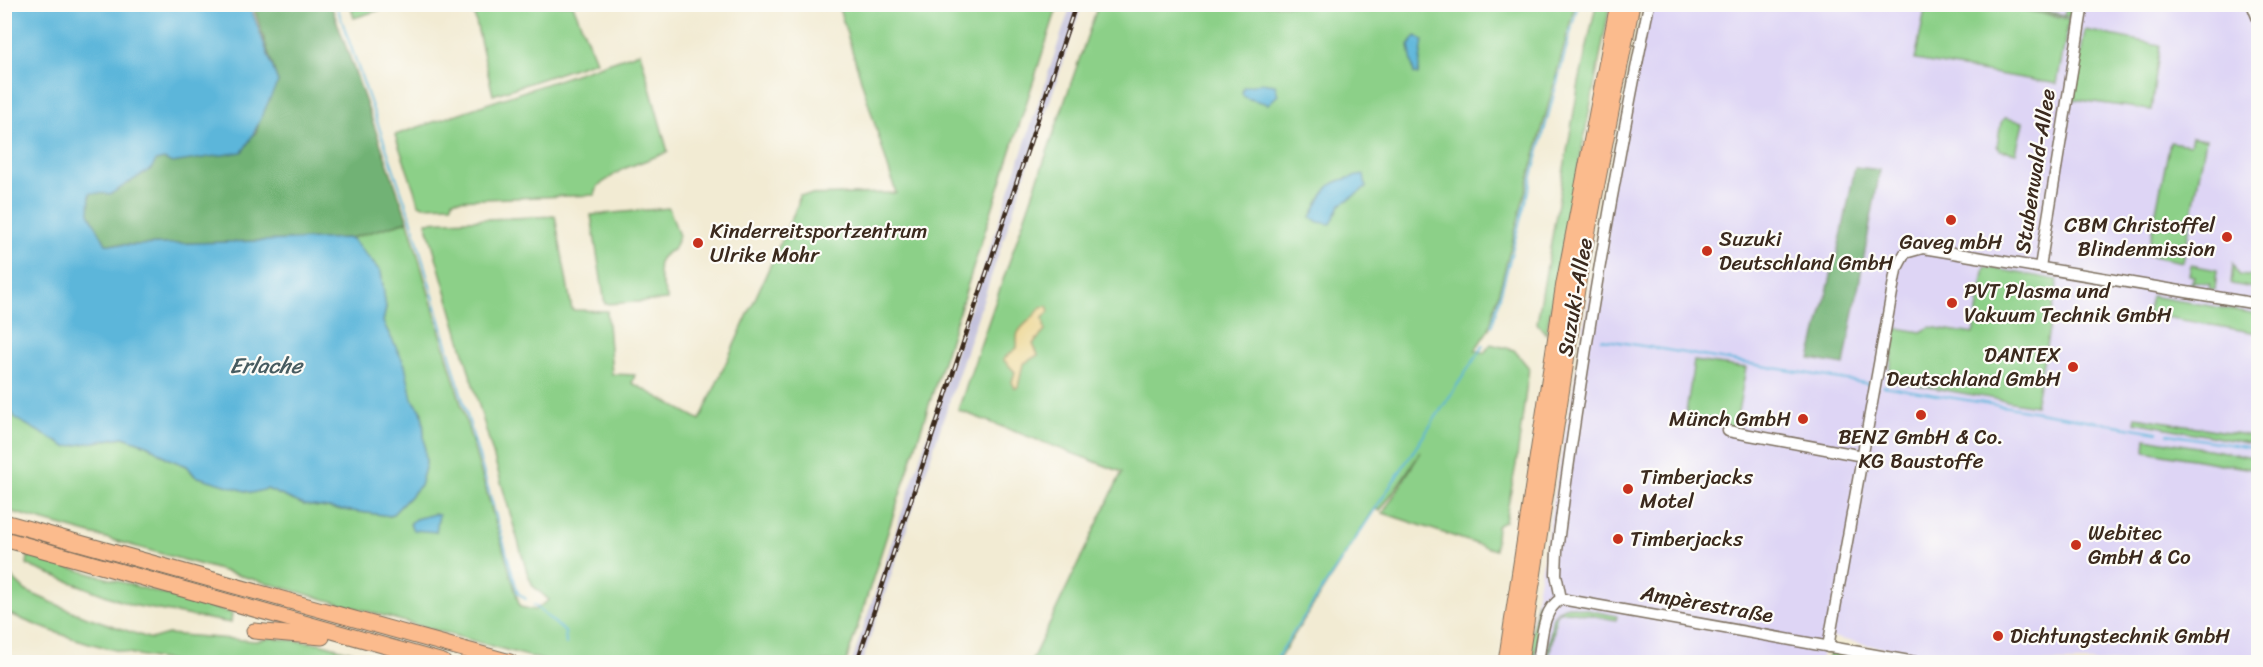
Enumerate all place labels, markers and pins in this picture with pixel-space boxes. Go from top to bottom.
place label: CBM Christoffel Blindenmission [2064,206,2216,268]
place label: Kinderreitsportzentrum Ulrike Mohr [710,212,927,274]
marker: Gaveg mbH [1944,213,1958,227]
place label: Suzuki Deutschland GmbH [1719,220,1894,282]
place label: Gaveg mbH [1900,223,2003,261]
marker: CBM Christoffel Blindenmission [2220,230,2234,244]
marker: Kinderreitsportzentrum Ulrike Mohr [691,236,705,250]
marker: Suzuki Deutschland GmbH [1700,244,1714,258]
place label: PVT Plasma und Vakuum Technik GmbH [1964,272,2172,334]
marker: PVT Plasma und Vakuum Technik GmbH [1945,296,1959,310]
place label: DANTEX Deutschland GmbH [1886,336,2061,398]
marker: DANTEX Deutschland GmbH [2066,360,2080,374]
place label: Münch GmbH [1669,400,1791,438]
marker: BENZ GmbH & Co. KG Baustoffe [1914,408,1928,422]
marker: Münch GmbH [1796,412,1810,426]
place label: BENZ GmbH & Co. KG Baustoffe [1838,418,2004,480]
place label: Timberjacks Motel [1640,458,1753,520]
marker: Timberjacks Motel [1621,482,1635,496]
place label: Webitec GmbH & Co [2088,514,2191,576]
place label: Timberjacks [1630,520,1743,558]
marker: Timberjacks [1611,532,1625,546]
marker: Webitec GmbH & Co [2069,538,2083,552]
place label: Dichtungstechnik GmbH [2010,617,2230,655]
marker: Dichtungstechnik GmbH [1991,629,2005,643]

